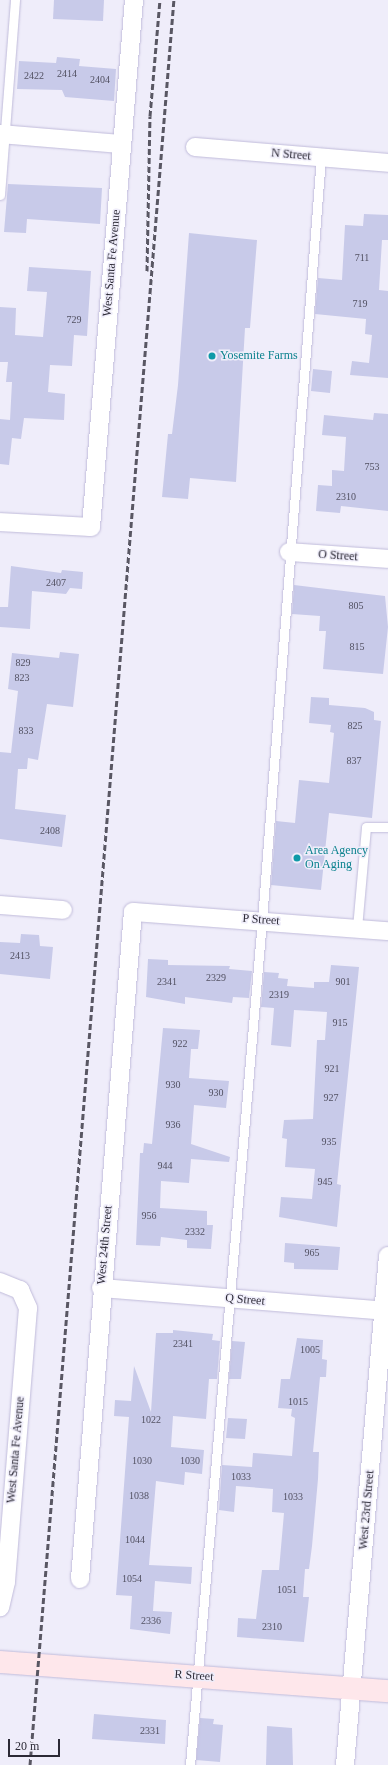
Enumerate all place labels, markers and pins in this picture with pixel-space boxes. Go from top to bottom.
place label: Yosemite Farms [220,349,298,363]
marker: Yosemite Farms [207,351,217,361]
place label: Area Agency On Aging [305,844,369,872]
marker: Area Agency On Aging [292,853,302,863]

